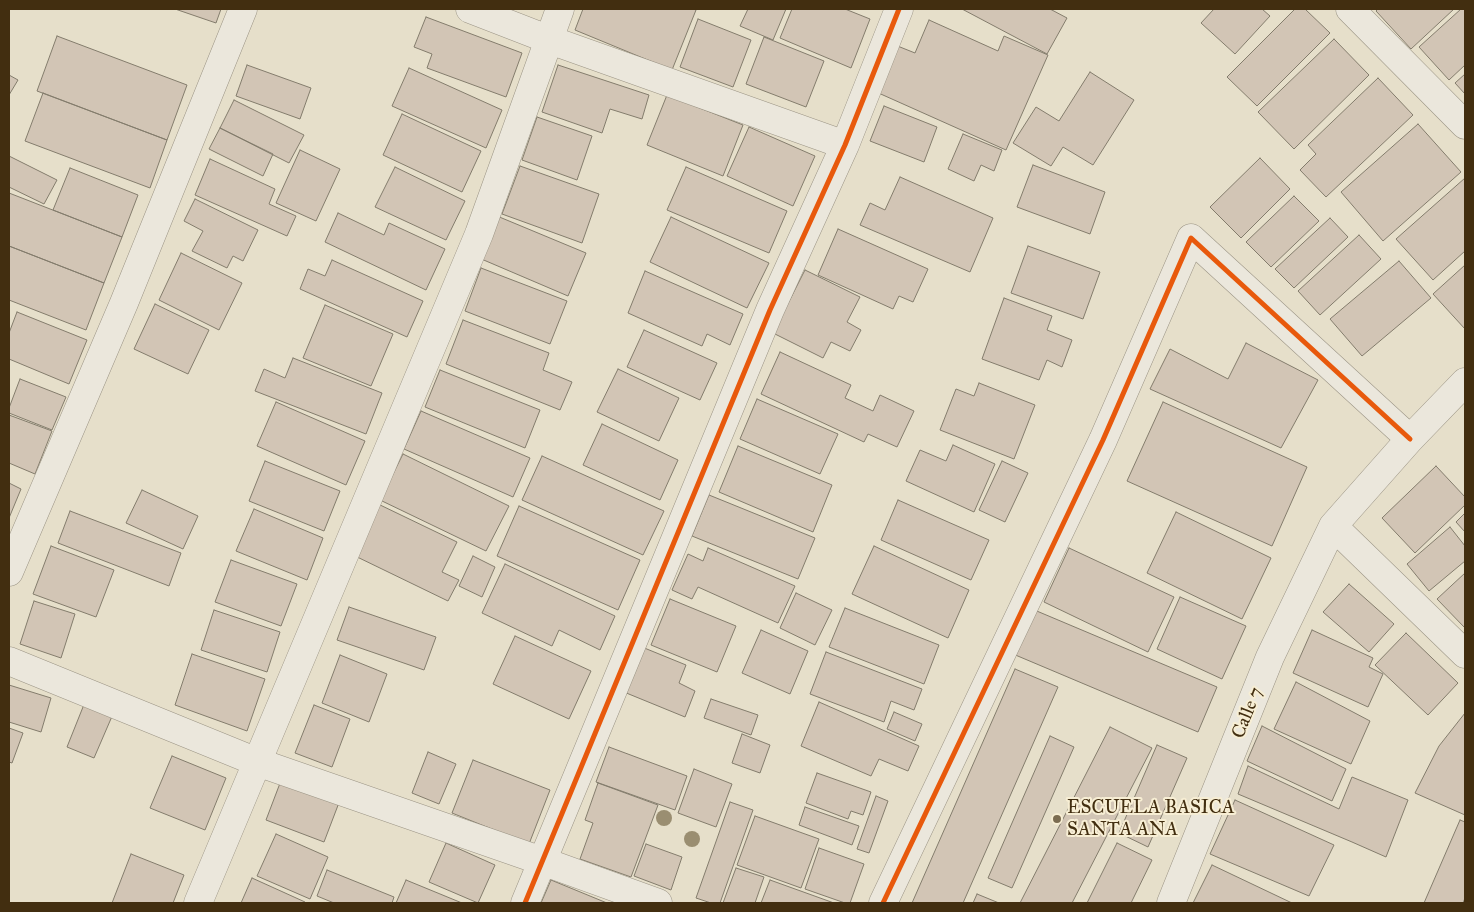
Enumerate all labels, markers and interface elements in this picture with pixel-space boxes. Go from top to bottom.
street label: Calle 7 [1227,684,1269,742]
place label: ESCUELA BASICA SANTA ANA [1067,797,1235,841]
marker: ESCUELA BASICA SANTA ANA [1051,813,1063,825]

